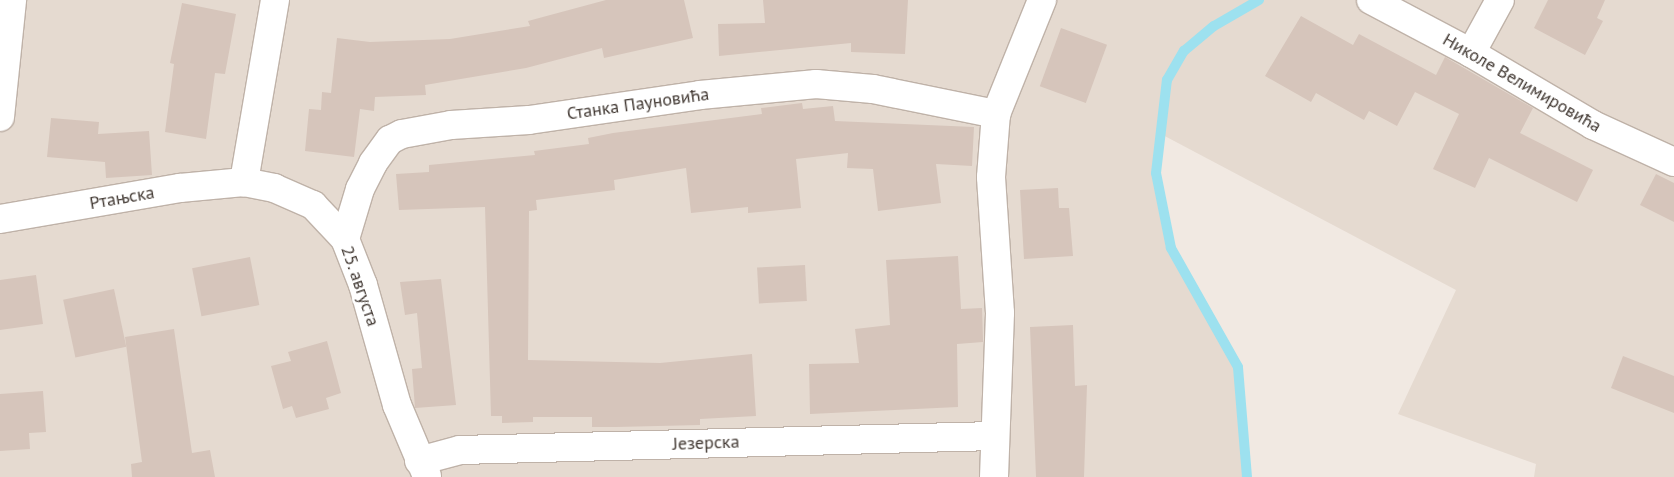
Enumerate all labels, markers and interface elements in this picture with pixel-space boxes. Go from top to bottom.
street label: Николе Велимировића [1439,29,1605,137]
street label: Станка Пауновића [565,83,711,125]
street label: Ртањска [88,182,156,214]
street label: 25. августа [336,242,384,330]
street label: Језерска [672,431,740,455]

